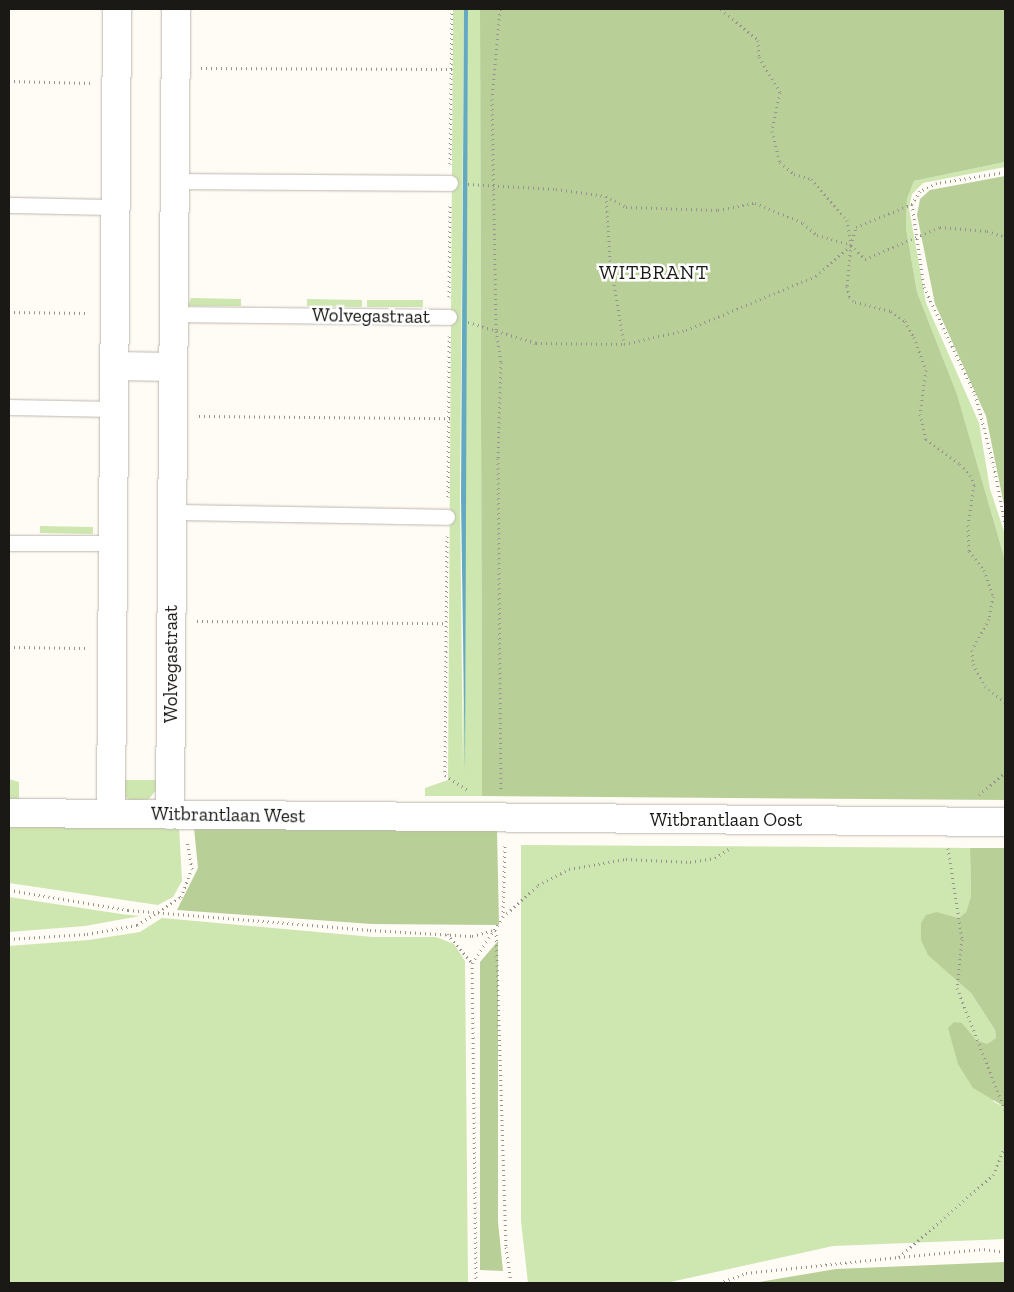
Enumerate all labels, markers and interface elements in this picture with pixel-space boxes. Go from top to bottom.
district label: WITBRANT [598,260,710,284]
street label: Wolvegastraat [312,304,430,328]
street label: Wolvegastraat [160,605,182,723]
street label: Witbrantlaan West [150,802,306,828]
street label: Witbrantlaan Oost [650,809,802,831]

